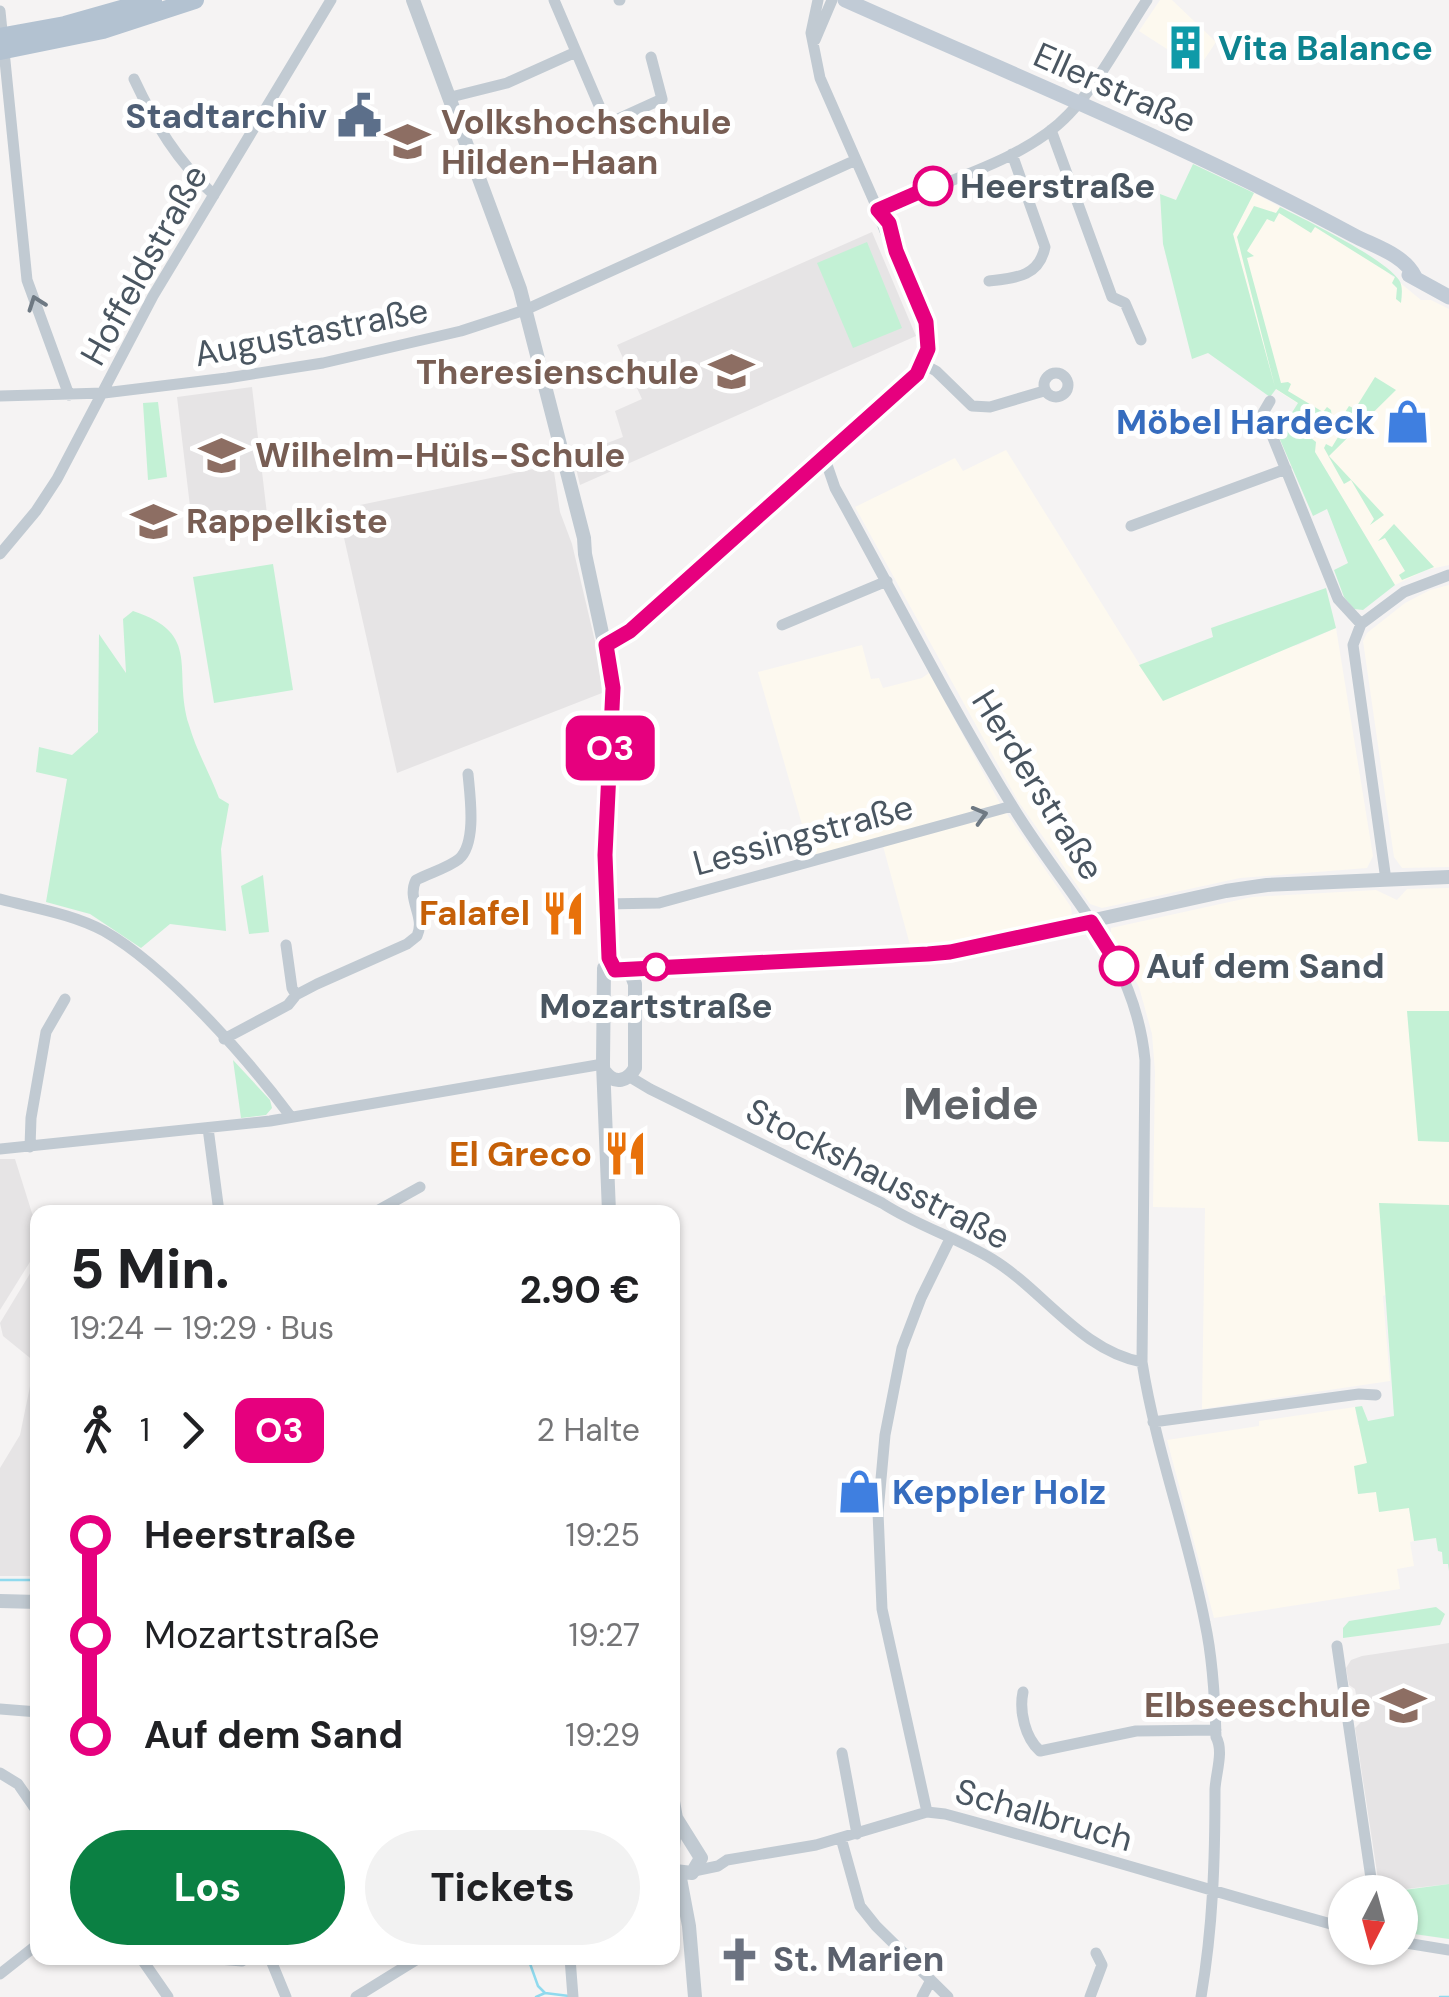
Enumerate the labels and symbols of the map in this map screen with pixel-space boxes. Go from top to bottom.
building icon: Vita Balance [1161,24,1209,72]
place label: Vita Balance [1218,25,1433,71]
street label: Ellerstraße [1027,32,1203,144]
public building icon: Stadtarchiv [336,92,384,140]
place label: Stadtarchiv [125,93,327,139]
place label: Volkshochschule Hilden-Haan [441,99,732,185]
school or university icon: Volkshochschule Hilden-Haan [384,118,432,166]
street label: Hoffeldstraße [70,157,218,373]
place label: Heerstraße [960,163,1155,209]
marker: Heerstraße [914,167,952,205]
street label: Augustastraße [190,287,432,377]
one-way arrow [27,296,48,313]
school or university icon: Theresienschule [708,348,756,396]
place label: Theresienschule [416,349,699,395]
shop icon: Möbel Hardeck [1384,398,1432,446]
place label: Möbel Hardeck [1116,399,1375,445]
school or university icon: Wilhelm-Hüls-Schule [198,431,246,479]
place label: Wilhelm-Hüls-Schule [255,432,625,478]
school or university icon: Rappelkiste [129,497,177,545]
place label: Rappelkiste [186,498,388,544]
street label: Herderstraße [961,681,1115,889]
line badge: O3 [565,716,655,780]
street label: Lessingstraße [688,784,918,886]
one-way arrow [971,806,989,827]
restaurant icon: Falafel [539,889,587,937]
place label: Falafel [419,890,530,936]
place label: Auf dem Sand [1146,943,1385,989]
marker: Auf dem Sand [1100,947,1138,985]
marker: Mozartstraße [643,954,669,980]
place label: Mozartstraße [539,983,773,1029]
district label: Meide [903,1074,1039,1133]
street label: Stockshausstraße [738,1088,1018,1260]
restaurant icon: El Greco [601,1130,649,1178]
place label: El Greco [449,1131,592,1177]
shop icon: Keppler Holz [835,1468,883,1516]
place label: Keppler Holz [892,1469,1106,1515]
school or university icon: Elbseeschule [1380,1681,1428,1729]
place label: Elbseeschule [1144,1682,1371,1728]
street label: Schalbruch [950,1768,1138,1862]
north arrow [1328,1875,1418,1965]
church icon: St. Marien [716,1935,764,1983]
place label: St. Marien [773,1936,944,1982]

